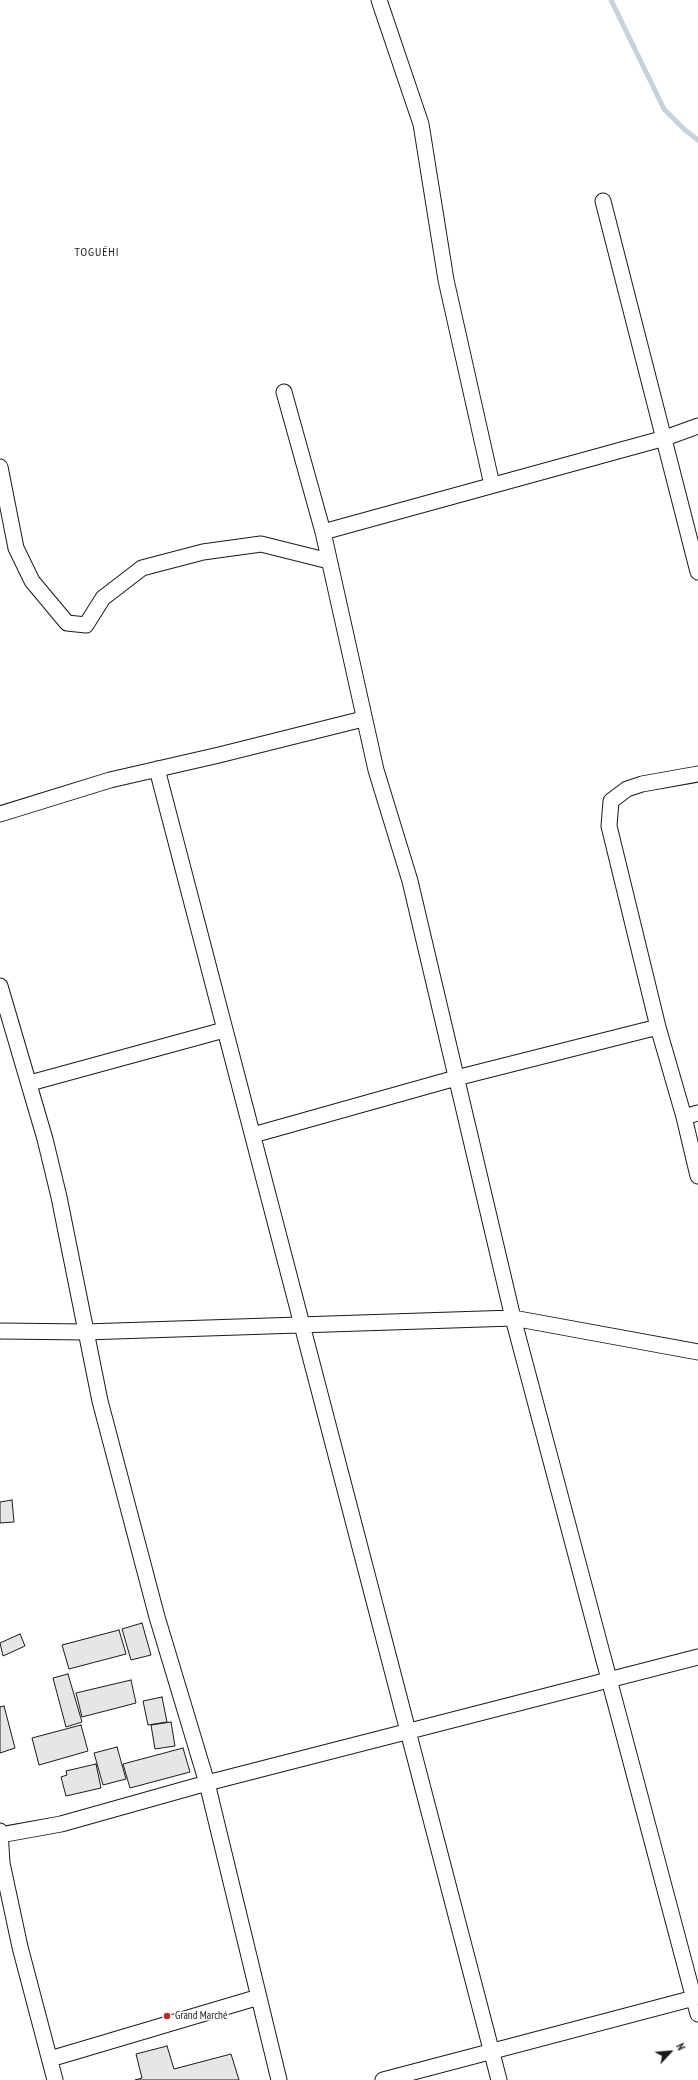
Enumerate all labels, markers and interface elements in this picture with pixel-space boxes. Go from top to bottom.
district label: TOGUÉHI [74,246,120,260]
place label: Grand Marché [175,2009,227,2023]
marker: Grand Marché [162,2011,172,2021]
north arrow [650,2032,690,2072]
text: N [673,2041,688,2052]

